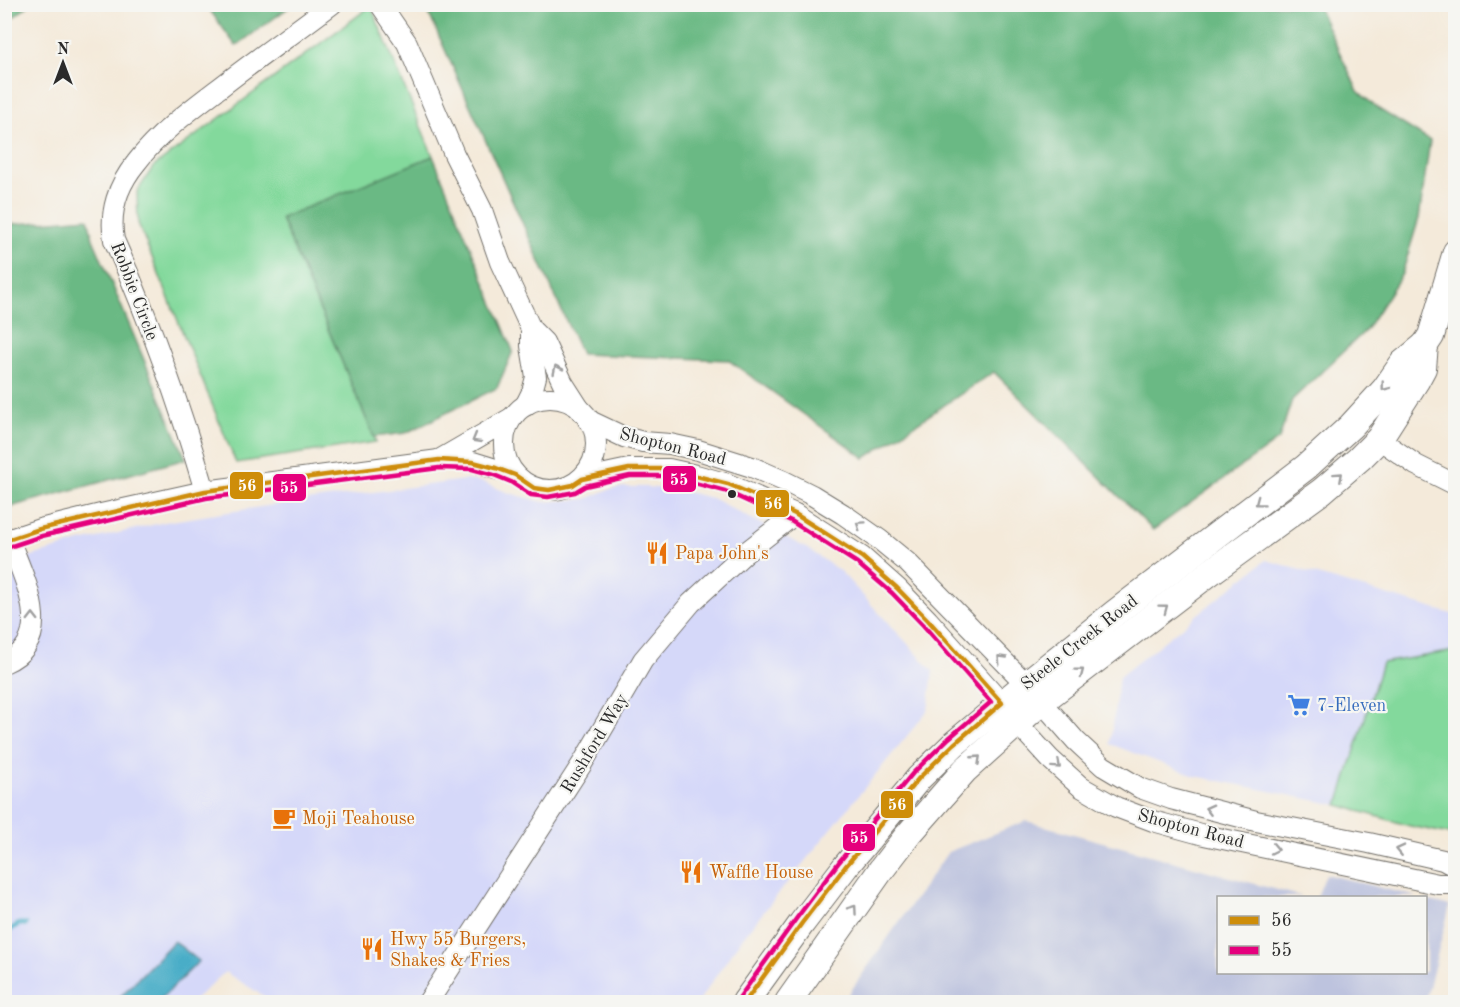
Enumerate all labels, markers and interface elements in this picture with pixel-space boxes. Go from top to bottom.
north arrow [33,33,93,93]
text: N [57,42,70,58]
street label: Robbie Circle [107,240,161,343]
one-way arrow [552,365,564,376]
one-way arrow [1382,381,1393,392]
street label: Shopton Road [618,425,728,469]
one-way arrow [472,432,482,443]
line badge: 55 [662,465,697,493]
line badge: 56 [229,471,264,500]
one-way arrow [1332,472,1343,483]
line badge: 55 [272,473,307,502]
text: 55 [670,473,688,489]
text: 56 [238,479,256,495]
text: 55 [280,481,298,497]
unlabelled marker [726,488,738,500]
line badge: 56 [755,489,790,518]
one-way arrow [1255,494,1266,505]
text: 56 [764,497,782,513]
one-way arrow [855,521,866,532]
restaurant icon: Papa John's [644,540,670,566]
place label: Papa John's [675,545,769,563]
street label: Steele Creek Road [1018,592,1141,694]
one-way arrow [1157,604,1168,615]
one-way arrow [27,612,39,621]
one-way arrow [998,655,1009,666]
one-way arrow [1074,668,1085,679]
street label: Rushford Way [558,690,632,796]
supermarket icon: 7-Eleven [1286,692,1312,718]
place label: 7-Eleven [1317,697,1387,715]
one-way arrow [971,755,981,766]
one-way arrow [1050,758,1061,769]
line badge: 56 [880,790,914,819]
text: 56 [888,798,906,814]
one-way arrow [1205,804,1215,816]
cafe icon: Moji Teahouse [271,805,297,831]
street label: Shopton Road [1136,806,1246,852]
place label: Moji Teahouse [302,810,415,828]
line badge: 55 [842,823,876,852]
text: 55 [850,831,868,847]
one-way arrow [1269,842,1279,855]
one-way arrow [1395,844,1405,857]
restaurant icon: Waffle House [678,859,704,885]
place label: Waffle House [709,864,813,882]
legend [1217,896,1427,974]
one-way arrow [846,905,857,916]
text: 56 [1271,912,1292,930]
place label: Hwy 55 Burgers, Shakes & Fries [390,931,526,970]
restaurant icon: Hwy 55 Burgers, Shakes & Fries [359,936,385,962]
text: 55 [1271,942,1292,960]

